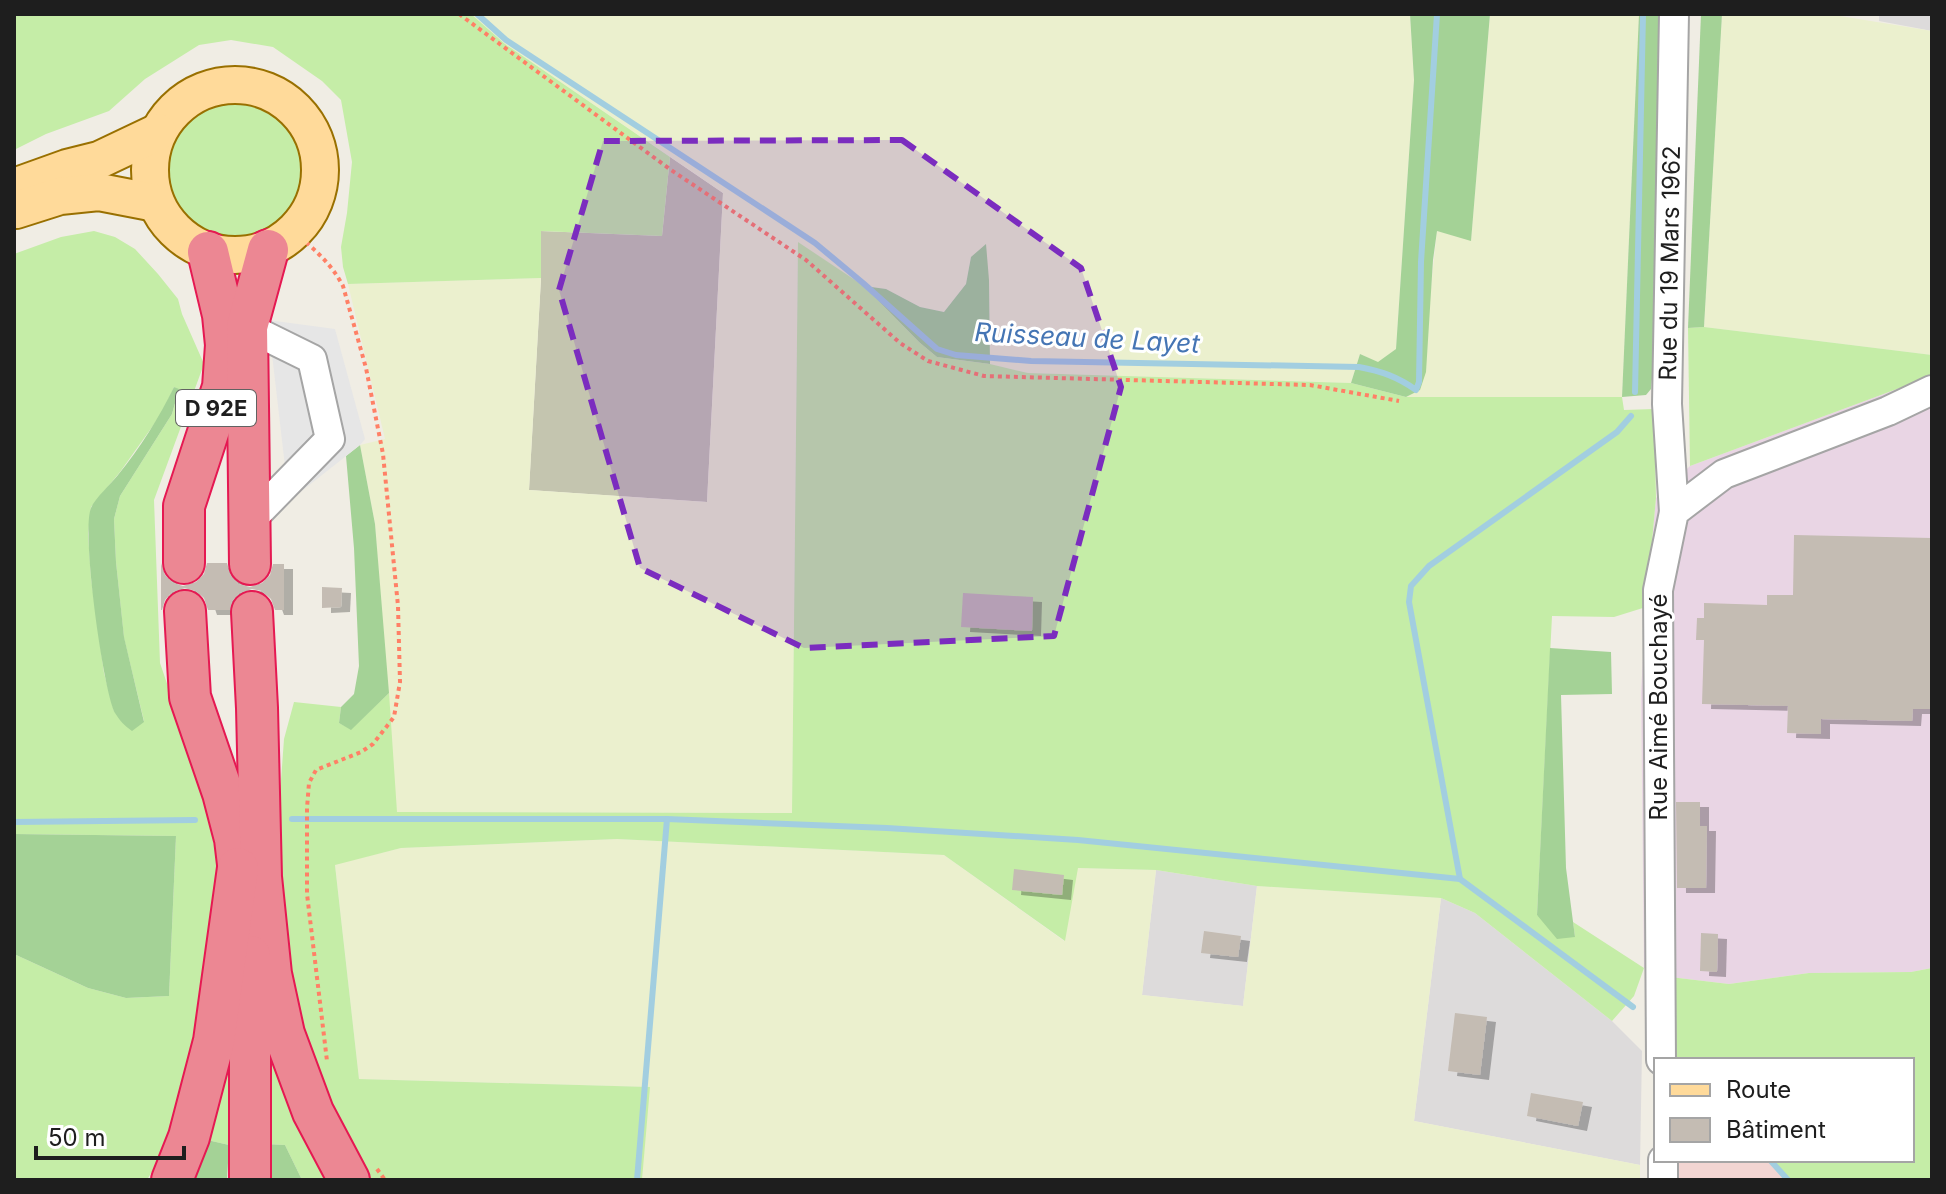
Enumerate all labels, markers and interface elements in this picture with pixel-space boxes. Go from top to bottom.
street label: Rue du 19 Mars 1962 [1653,145,1686,381]
water label: Ruisseau de Layet [974,316,1201,359]
road number: D 92E [176,390,256,426]
street label: Rue Aimé Bouchayé [1644,594,1673,820]
legend [1654,1058,1914,1162]
text: Route [1726,1075,1791,1104]
scale bar [36,1110,184,1160]
text: Bâtiment [1726,1115,1826,1144]
text: 50 m [48,1123,106,1152]

